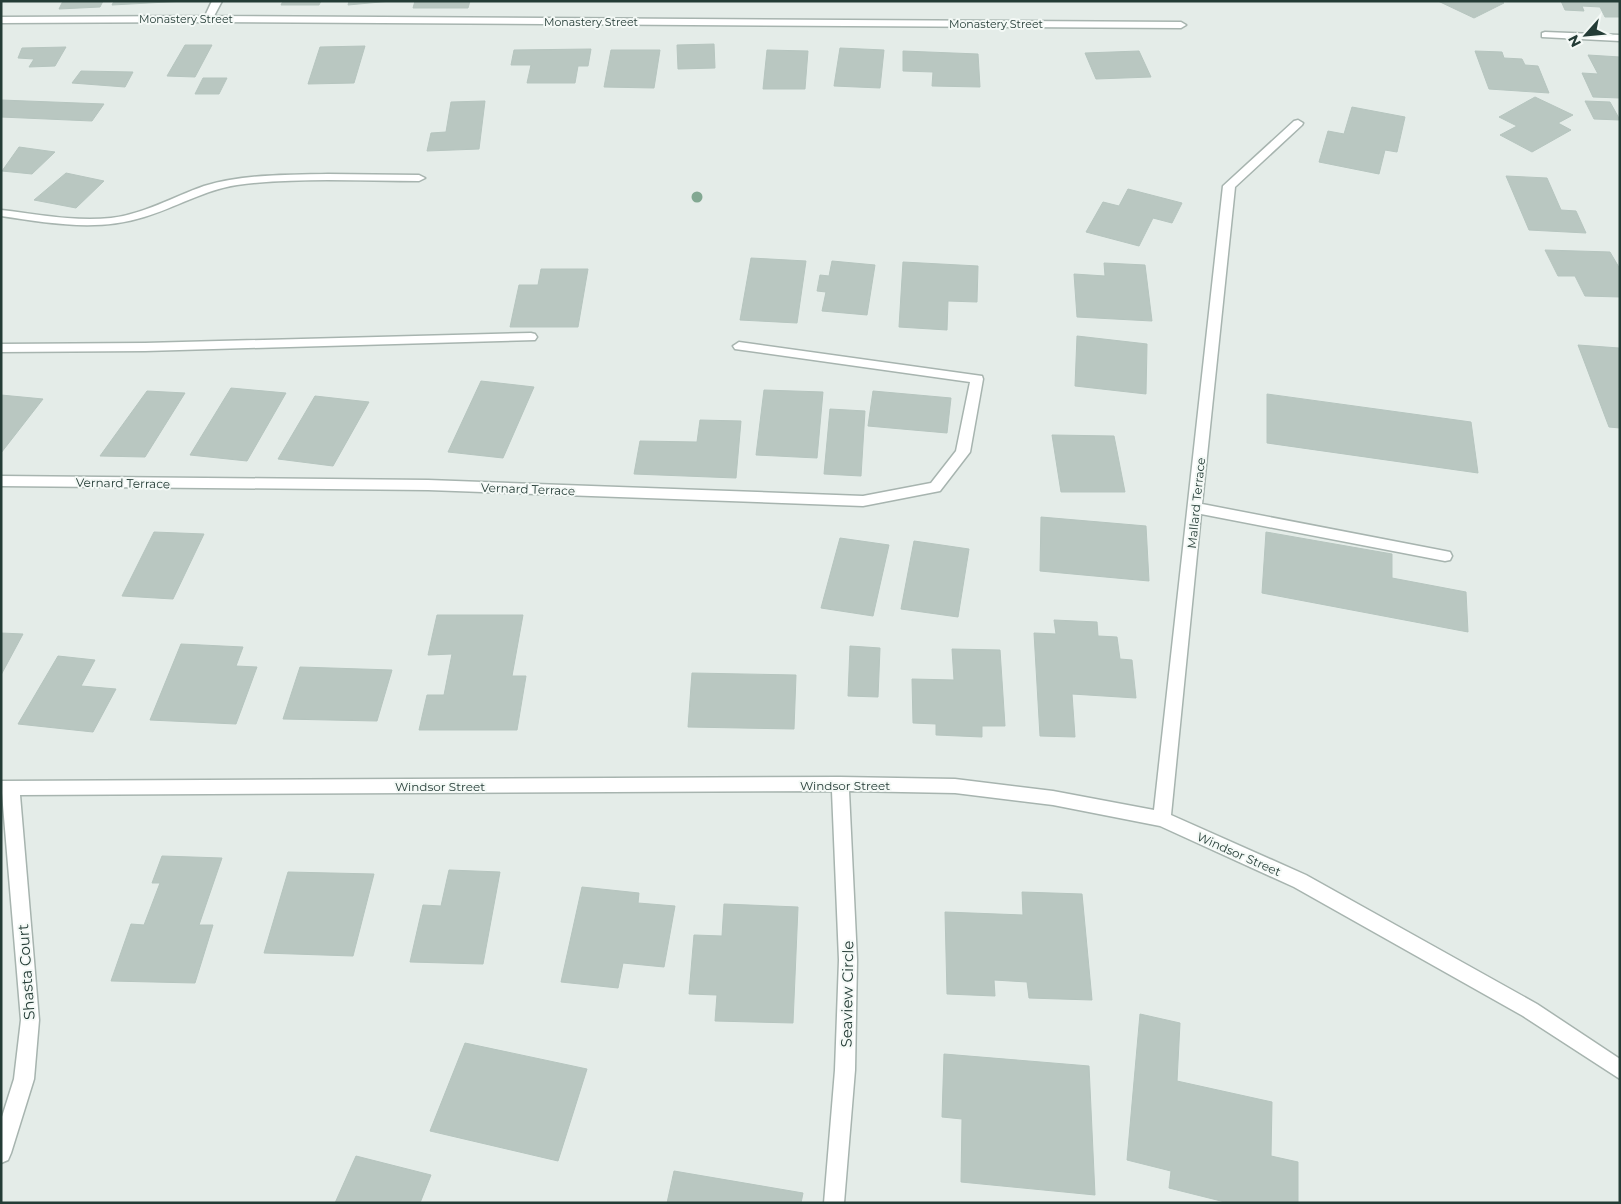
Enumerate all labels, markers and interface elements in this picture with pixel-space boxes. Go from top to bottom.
north arrow [1561,10,1611,60]
street label: Monastery Street [139,12,234,26]
street label: Monastery Street [544,15,639,29]
street label: Monastery Street [949,17,1044,31]
text: N [1564,32,1585,50]
street label: Mallard Terrace [1184,457,1208,549]
street label: Vernard Terrace [76,475,170,491]
street label: Vernard Terrace [481,480,575,498]
street label: Windsor Street [800,778,890,793]
street label: Windsor Street [395,779,485,794]
street label: Windsor Street [1195,829,1283,879]
street label: Shasta Court [13,923,39,1021]
street label: Seaview Circle [837,940,857,1048]

